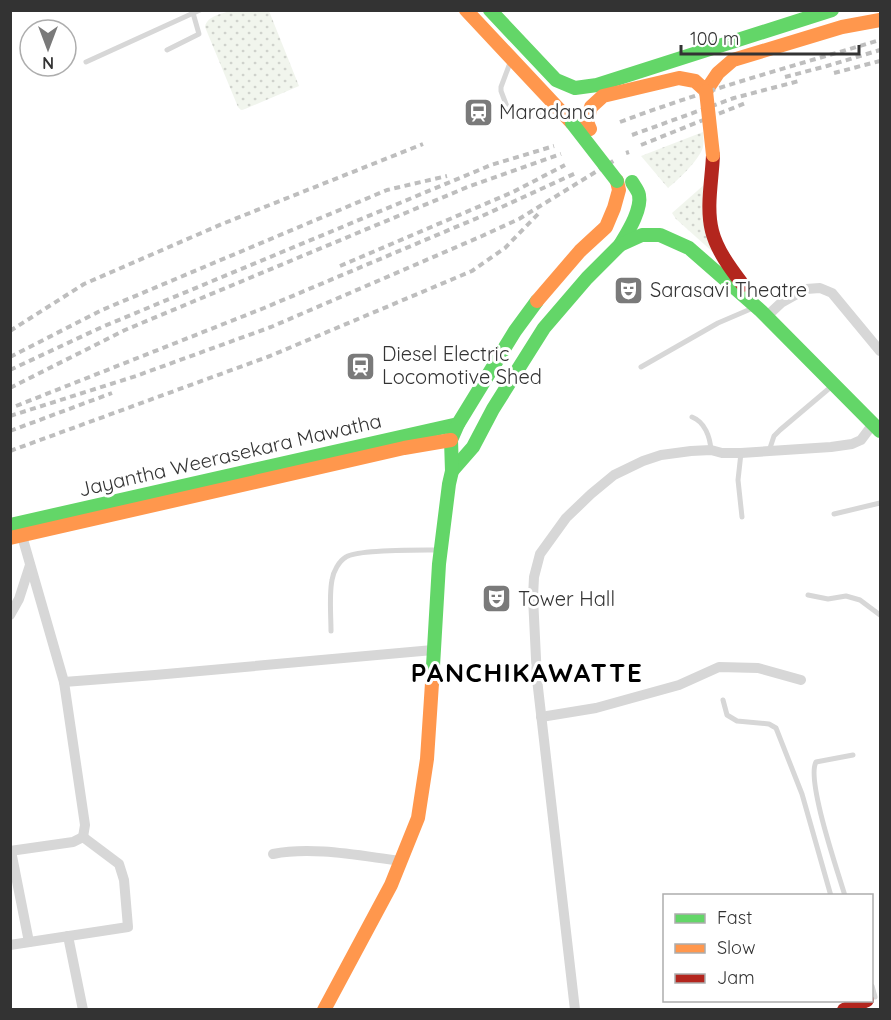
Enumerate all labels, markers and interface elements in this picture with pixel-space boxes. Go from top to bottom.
north arrow [18,18,78,78]
scale bar [681,18,860,56]
text: 100 m [690,27,739,50]
text: N [42,53,54,73]
station icon: Maradana [462,96,494,128]
place label: Maradana [499,99,595,124]
theatre icon: Sarasavi Theatre [613,274,645,306]
place label: Sarasavi Theatre [650,277,807,302]
place label: Diesel Electric Locomotive Shed [382,341,542,389]
station icon: Diesel Electric Locomotive Shed [345,350,377,382]
street label: Jayantha Weerasekara Mawatha [76,407,384,502]
theatre icon: Tower Hall [481,583,513,615]
place label: Tower Hall [518,586,615,611]
district label: PANCHIKAWATTE [411,656,643,689]
legend [663,894,873,1002]
text: Fast [717,906,752,929]
text: Slow [717,936,755,959]
text: Jam [717,966,755,989]

